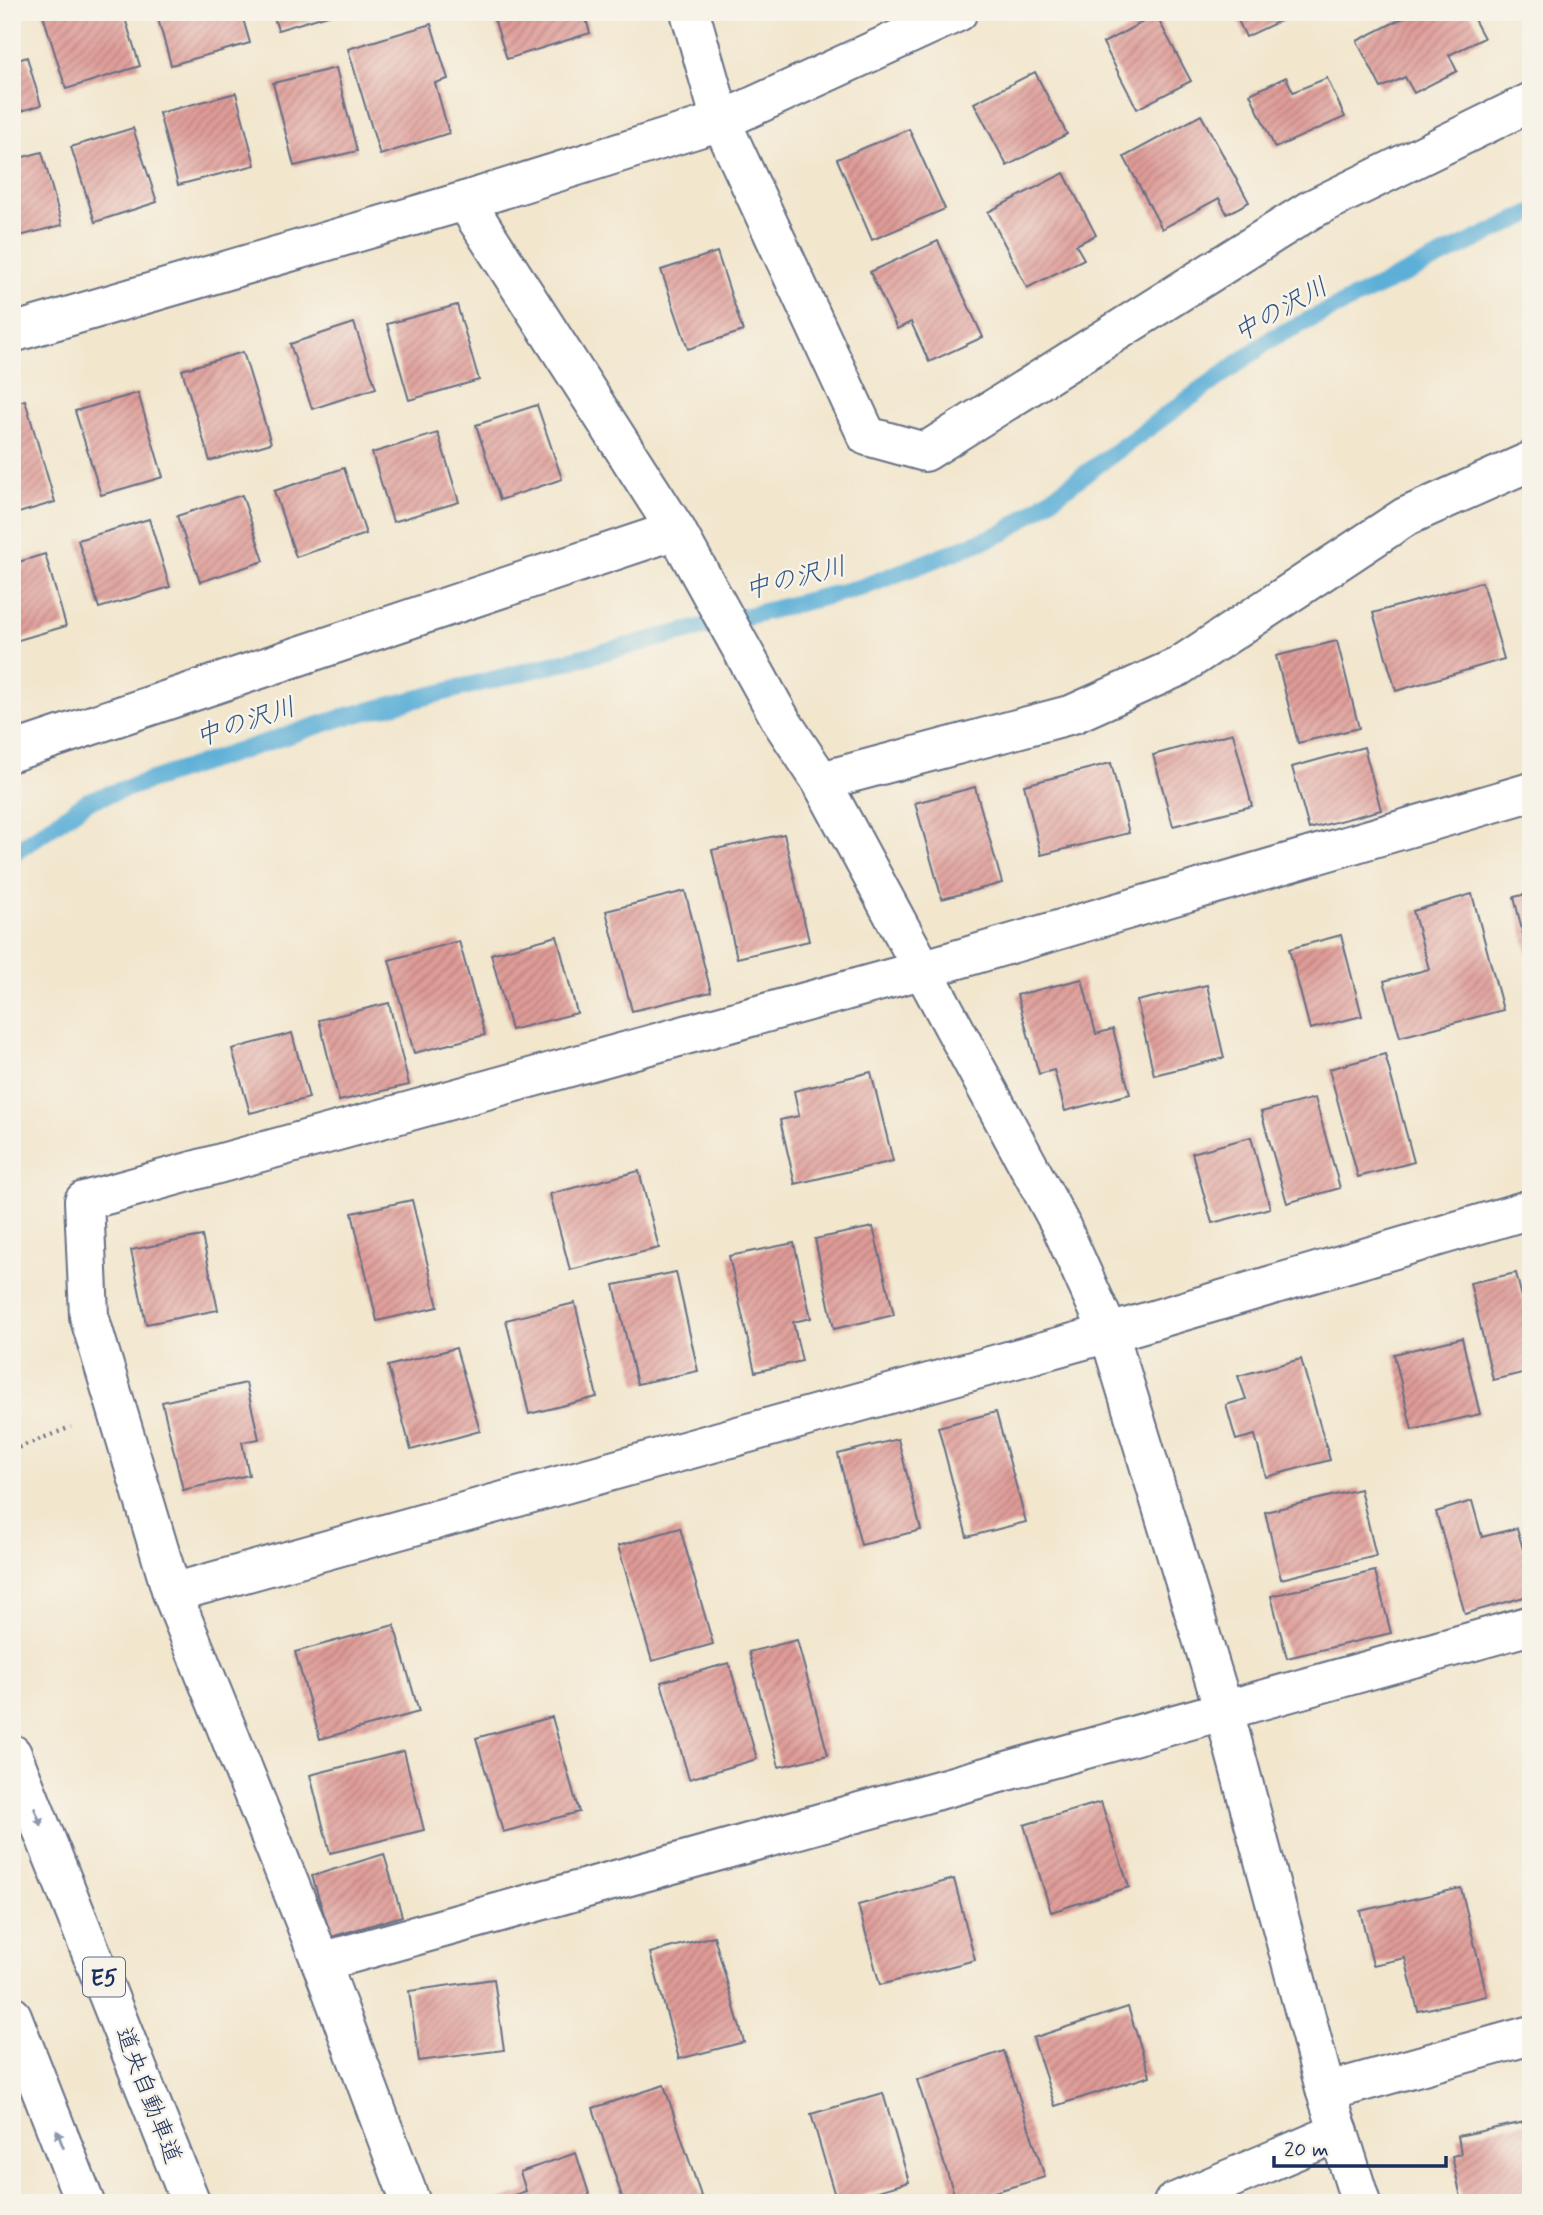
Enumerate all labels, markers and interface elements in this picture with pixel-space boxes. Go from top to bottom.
water label: 中の沢川 [1227,271,1335,351]
water label: 中の沢川 [741,550,850,608]
water label: 中の沢川 [191,691,300,755]
one-way arrow [32,1807,44,1827]
road number: E5 [83,1958,125,1996]
street label: 道央自動車道 [107,2023,188,2168]
scale bar [1274,2124,1445,2168]
one-way arrow [55,2129,66,2150]
text: 20 m [1284,2136,1329,2164]

